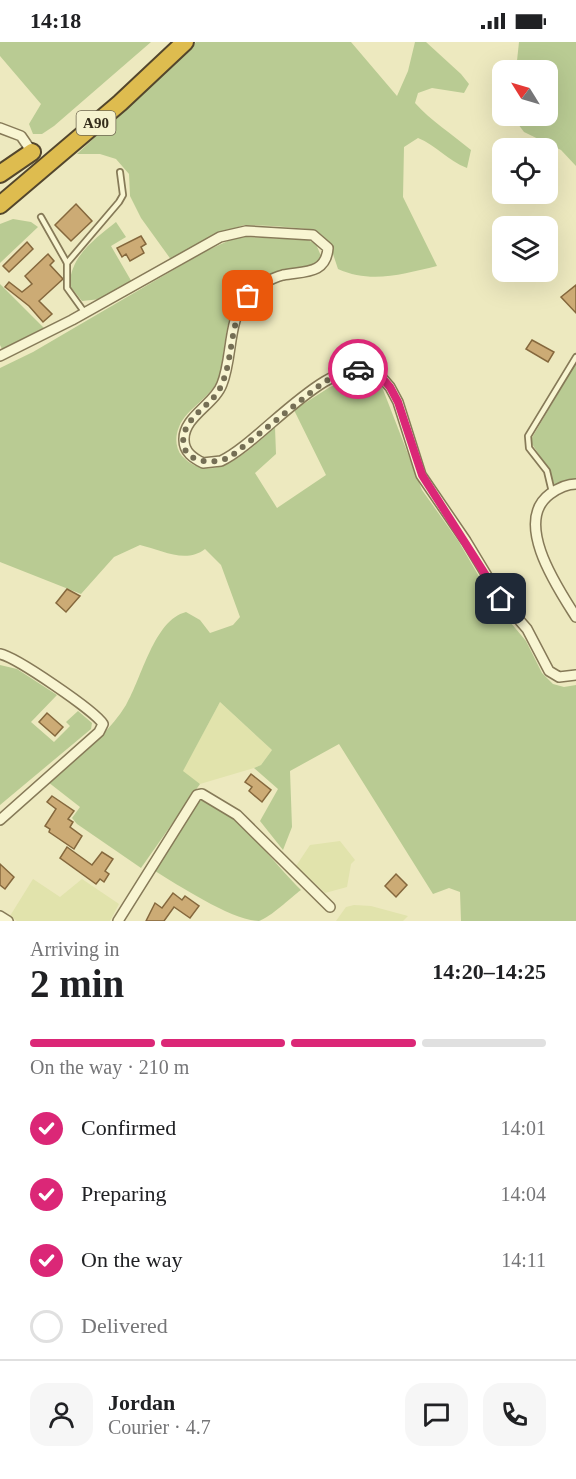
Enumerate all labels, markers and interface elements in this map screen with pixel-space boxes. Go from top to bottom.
text: 14:18 [30,8,81,33]
north arrow [492,60,558,126]
map controls [492,60,558,282]
road number: Α90 [76,111,116,135]
button: locate [492,138,558,204]
button: layers [492,216,558,282]
pin [222,270,273,321]
icon: bag [231,279,264,312]
courier [328,339,388,399]
icon: car [342,353,375,386]
pin [475,573,526,624]
icon: home [484,582,517,615]
text: Arriving in [30,938,119,960]
text: 14:20–14:25 [432,959,546,984]
text: 2 min [30,962,124,1005]
text: On the way · 210 m [30,1056,189,1078]
icon: check [30,1112,63,1145]
text: Confirmed [81,1115,176,1140]
text: 14:01 [500,1117,546,1139]
icon: check [30,1178,63,1211]
text: Preparing [81,1181,167,1206]
text: 14:04 [500,1183,546,1205]
icon: check [30,1244,63,1277]
text: On the way [81,1247,182,1272]
text: 14:11 [501,1249,546,1271]
text: Delivered [81,1313,168,1338]
button: person [30,1383,93,1446]
button: chat [405,1383,468,1446]
button: phone [483,1383,546,1446]
text: Jordan [108,1390,175,1415]
text: Courier · 4.7 [108,1416,211,1438]

